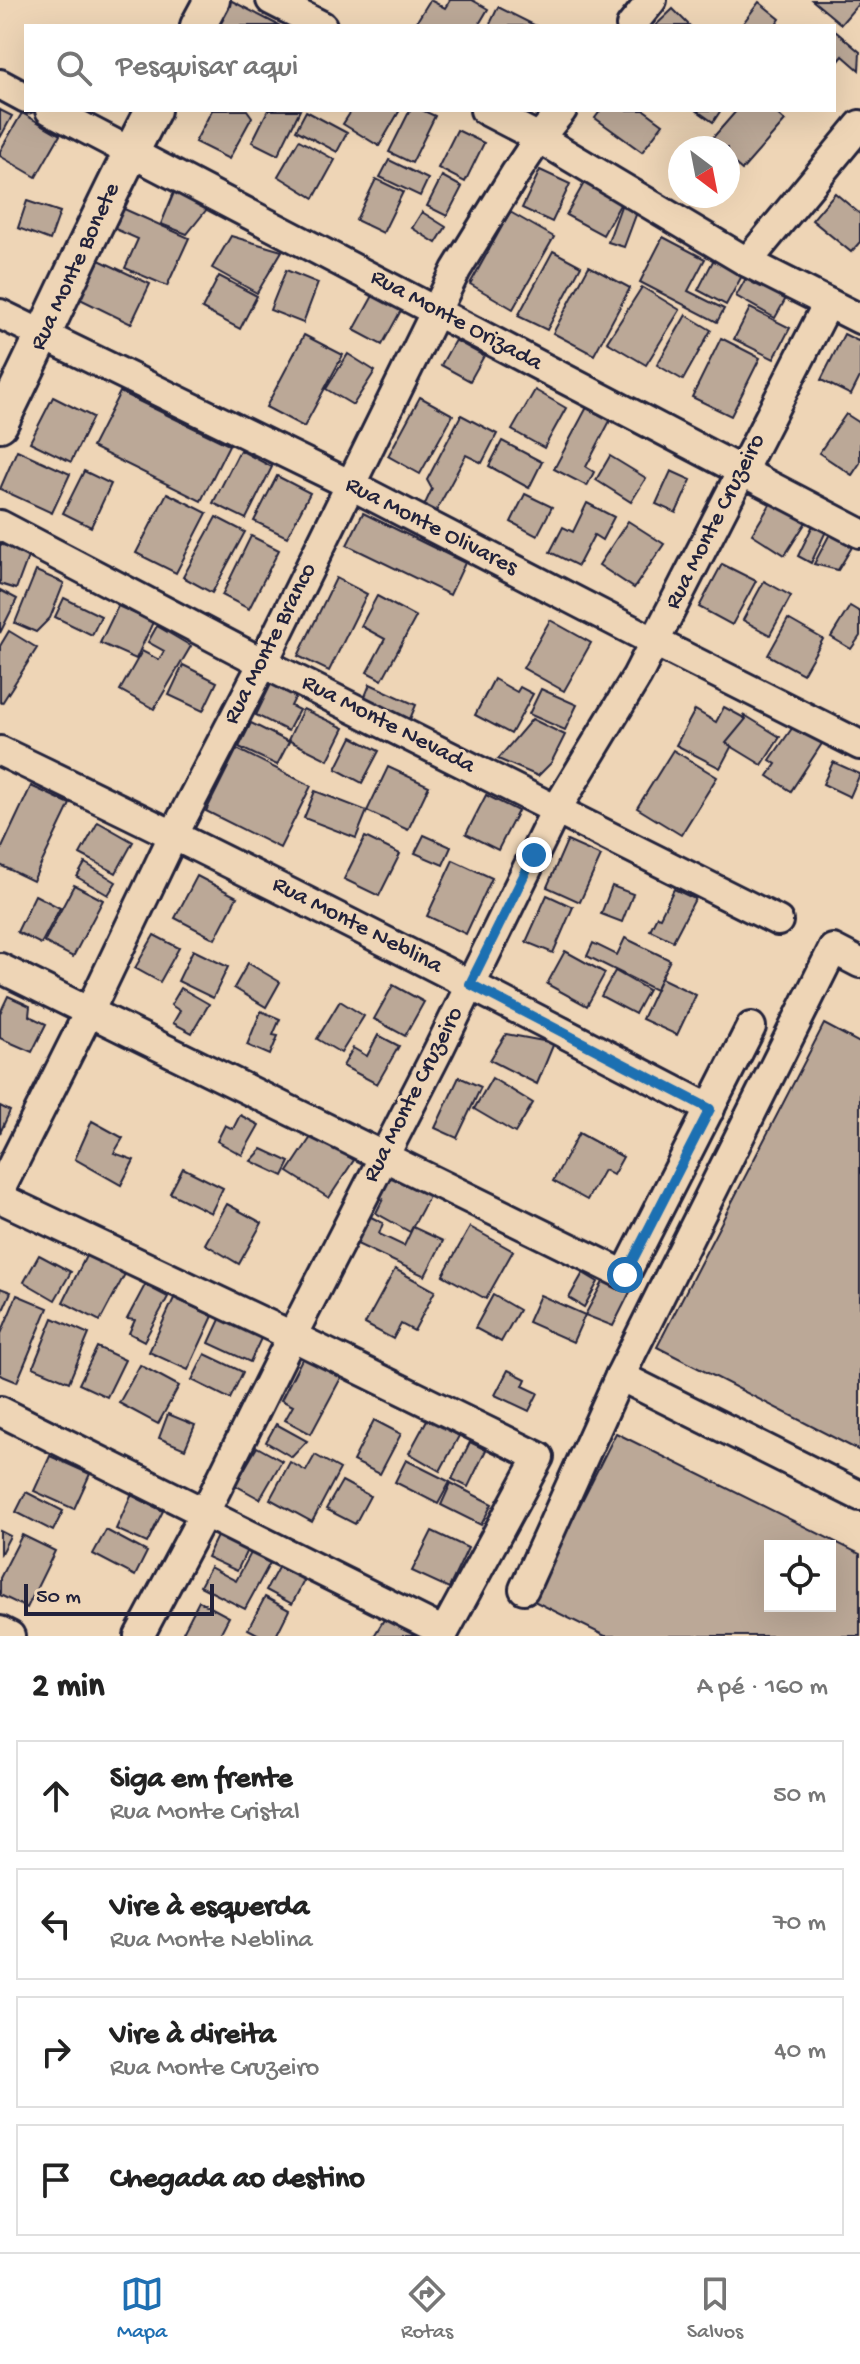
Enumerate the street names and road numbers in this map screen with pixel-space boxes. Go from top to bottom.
street label: Rua Monte Bonete [24,178,128,356]
street label: Rua Monte Orizada [365,263,548,379]
street label: Rua Monte Cruzeiro [659,429,773,615]
street label: Rua Monte Olivares [340,471,523,584]
street label: Rua Monte Branco [218,558,324,730]
street label: Rua Monte Nevada [297,669,480,781]
street label: Rua Monte Neblina [267,871,448,982]
street label: Rua Monte Cruzeiro [357,1002,471,1188]

